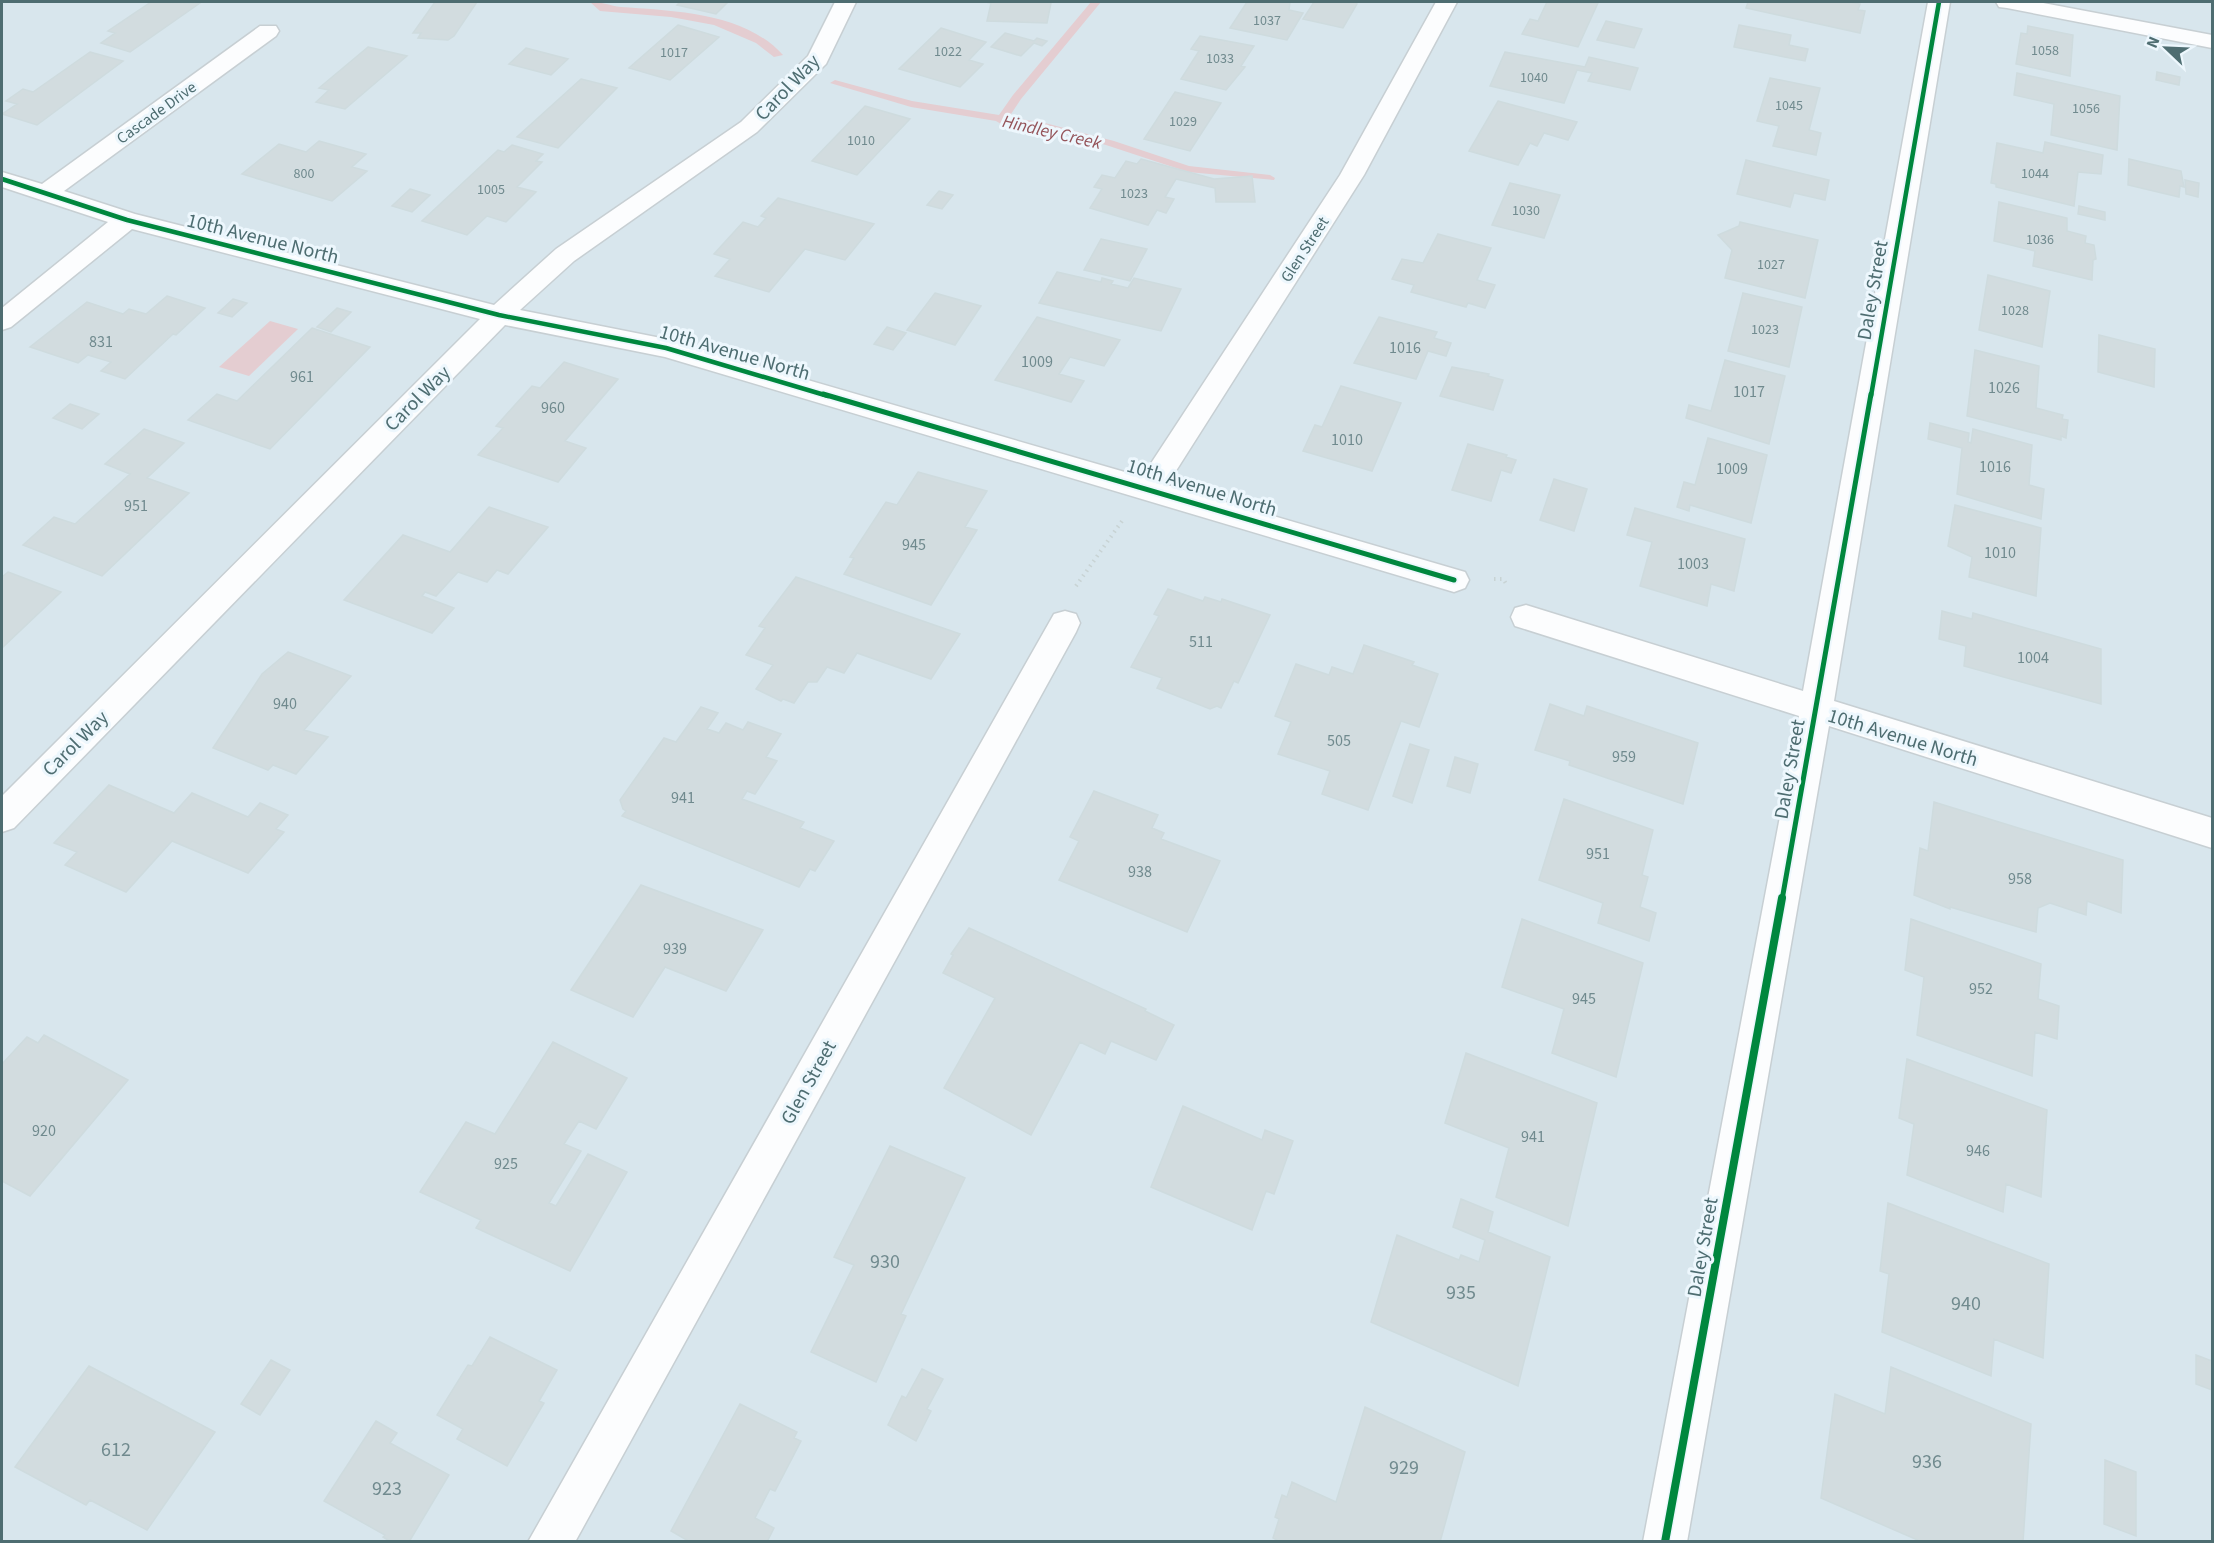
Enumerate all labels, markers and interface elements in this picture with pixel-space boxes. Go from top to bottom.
house number: 1037 [1253,11,1281,31]
north arrow [2136,18,2196,78]
text: N [2141,33,2165,52]
house number: 1058 [2031,41,2059,61]
house number: 1022 [934,42,962,62]
house number: 1017 [660,43,688,63]
street label: Carol Way [749,48,827,127]
house number: 1033 [1206,49,1234,69]
house number: 1040 [1520,68,1548,88]
street label: Cascade Drive [112,76,201,149]
house number: 1045 [1775,96,1803,116]
house number: 1056 [2072,99,2100,119]
water label: Hindley Creek [1000,109,1104,156]
house number: 1029 [1169,112,1197,132]
house number: 1010 [847,131,875,151]
house number: 800 [294,164,314,184]
house number: 1044 [2021,164,2049,184]
house number: 1005 [477,180,505,200]
house number: 1023 [1120,184,1148,204]
house number: 1030 [1512,201,1540,221]
street label: 10th Avenue North [184,207,342,271]
street label: Glen Street [1275,212,1335,287]
house number: 1036 [2026,230,2054,250]
street label: Daley Street [1850,238,1896,342]
house number: 1027 [1757,255,1785,275]
house number: 1028 [2001,301,2029,321]
street label: 10th Avenue North [656,318,813,388]
house number: 1023 [1751,320,1779,340]
house number: 831 [89,331,113,353]
house number: 1016 [1389,337,1421,359]
house number: 1009 [1021,351,1053,373]
street label: Carol Way [378,359,457,438]
house number: 961 [290,366,314,388]
house number: 1026 [1988,377,2020,399]
house number: 1017 [1733,381,1765,403]
house number: 960 [541,397,565,419]
house number: 1010 [1331,429,1363,451]
street label: 10th Avenue North [1123,452,1280,524]
house number: 1016 [1979,456,2011,478]
house number: 1009 [1716,458,1748,480]
house number: 951 [124,495,148,517]
house number: 945 [902,534,926,556]
house number: 1010 [1984,542,2016,564]
house number: 1003 [1677,553,1709,575]
house number: 511 [1189,631,1213,653]
house number: 1004 [2017,647,2049,669]
house number: 940 [273,693,297,715]
street label: 10th Avenue North [1824,702,1981,774]
street label: Carol Way [36,704,115,783]
street label: Daley Street [1767,717,1813,821]
house number: 505 [1327,730,1351,752]
house number: 959 [1612,746,1636,768]
house number: 941 [671,787,695,809]
house number: 951 [1586,843,1610,865]
house number: 938 [1128,861,1152,883]
house number: 958 [2008,868,2032,890]
house number: 939 [663,938,687,960]
house number: 952 [1969,978,1993,1000]
house number: 945 [1572,988,1596,1010]
street label: Glen Street [774,1035,844,1130]
house number: 920 [32,1120,56,1142]
house number: 941 [1521,1126,1545,1148]
house number: 946 [1966,1140,1990,1162]
house number: 925 [494,1153,518,1175]
street label: Daley Street [1680,1195,1726,1299]
house number: 930 [870,1248,900,1276]
house number: 935 [1446,1279,1476,1307]
house number: 940 [1951,1290,1981,1318]
house number: 612 [101,1436,131,1464]
house number: 936 [1912,1448,1942,1476]
house number: 929 [1389,1454,1419,1482]
house number: 923 [372,1475,402,1503]

